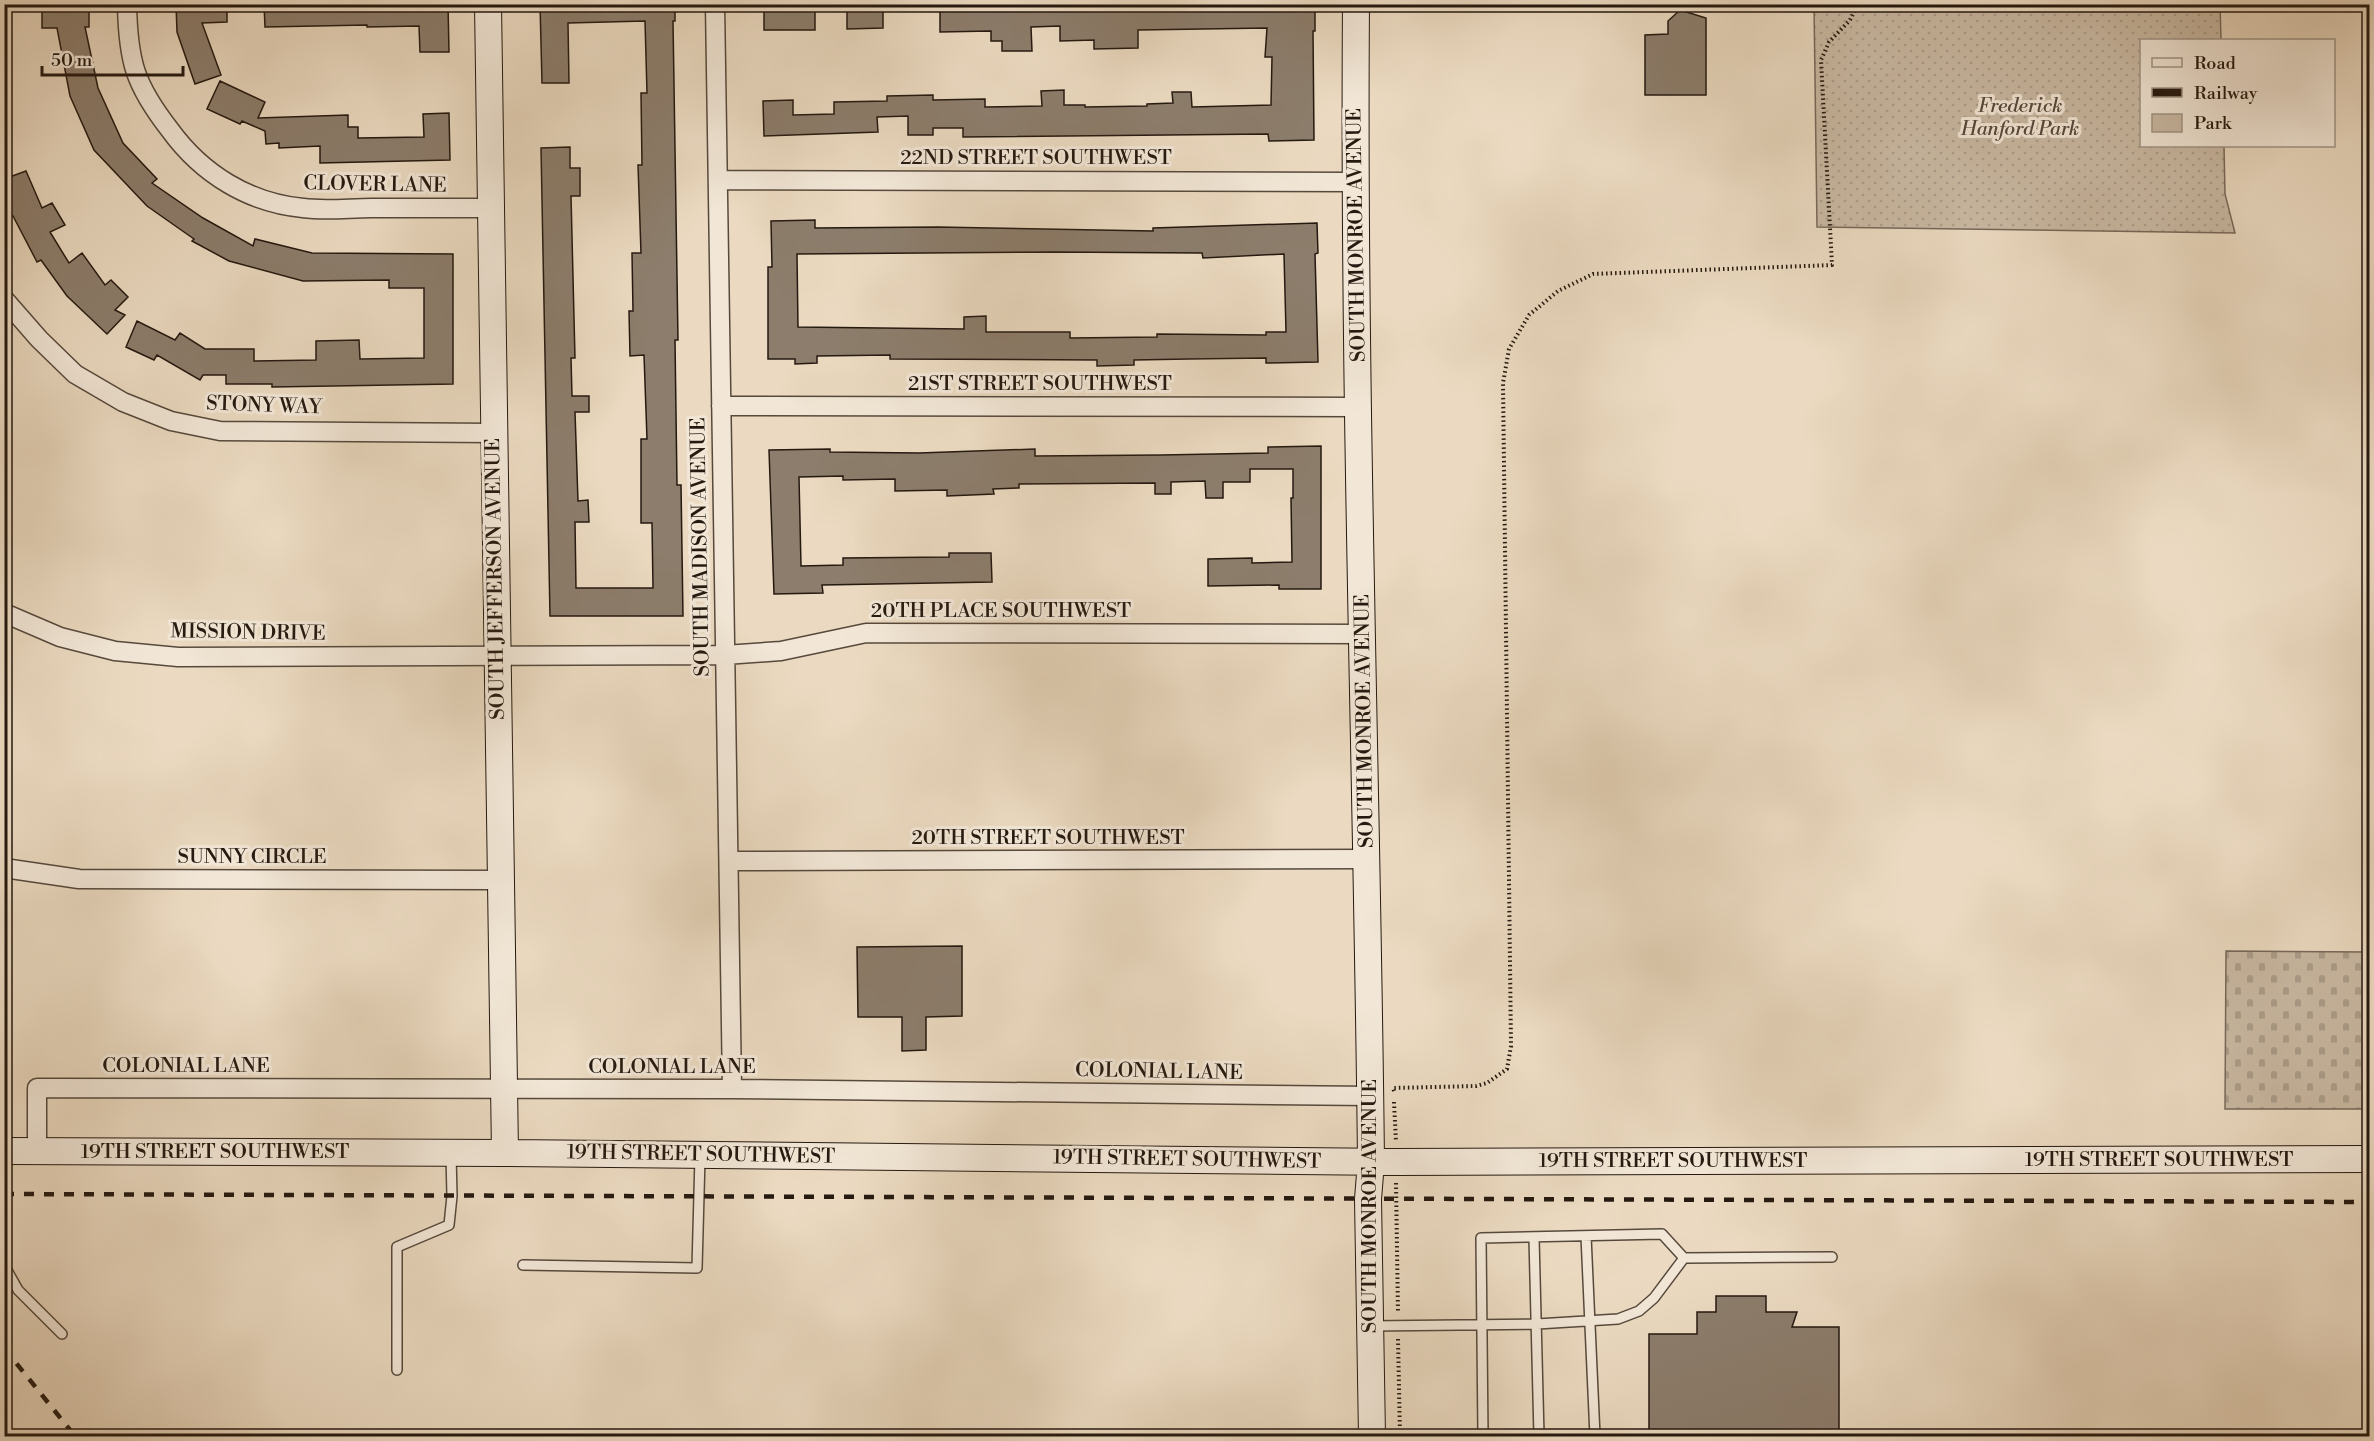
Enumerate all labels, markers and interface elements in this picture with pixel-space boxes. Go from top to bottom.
scale bar [42,39,183,77]
legend [2140,39,2335,147]
text: 50 m [51,49,93,72]
text: Road [2194,52,2237,75]
text: Railway [2194,82,2258,105]
park label: Frederick Hanford Park [1960,94,2079,142]
street label: SOUTH MONROE AVENUE [1342,108,1372,362]
text: Park [2194,112,2233,135]
street label: 22ND STREET SOUTHWEST [900,146,1172,171]
street label: CLOVER LANE [303,171,447,199]
street label: 21ST STREET SOUTHWEST [908,372,1172,397]
street label: STONY WAY [206,391,323,421]
street label: SOUTH MADISON AVENUE [686,417,716,677]
street label: SOUTH JEFFERSON AVENUE [481,438,511,720]
street label: SOUTH MONROE AVENUE [1350,594,1380,848]
street label: 20TH PLACE SOUTHWEST [871,599,1131,624]
street label: MISSION DRIVE [170,619,326,647]
street label: 20TH STREET SOUTHWEST [911,826,1185,851]
street label: SUNNY CIRCLE [178,845,326,870]
street label: COLONIAL LANE [102,1054,270,1079]
street label: COLONIAL LANE [588,1055,756,1080]
street label: COLONIAL LANE [1075,1058,1243,1086]
street label: SOUTH MONROE AVENUE [1358,1079,1383,1333]
street label: 19TH STREET SOUTHWEST [81,1140,349,1165]
street label: 19TH STREET SOUTHWEST [567,1140,835,1170]
street label: 19TH STREET SOUTHWEST [1053,1145,1321,1175]
street label: 19TH STREET SOUTHWEST [2025,1148,2293,1173]
street label: 19TH STREET SOUTHWEST [1539,1149,1807,1174]

